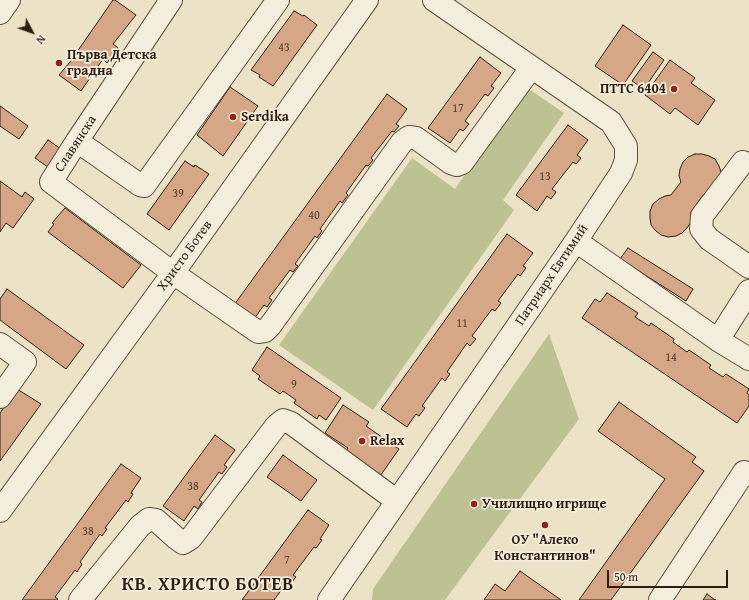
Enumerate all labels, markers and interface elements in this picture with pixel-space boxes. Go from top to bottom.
north arrow [12,12,52,52]
text: N [33,32,50,48]
house number: 43 [278,41,290,55]
place label: Първа Детска градна [67,47,157,80]
marker: Първа Детска градна [54,58,64,68]
place label: ПТТС 6404 [600,81,666,97]
marker: ПТТС 6404 [669,84,679,94]
house number: 17 [452,102,464,116]
place label: Serdika [241,109,289,125]
street label: Славянска [51,112,101,176]
marker: Serdika [228,112,238,122]
house number: 13 [539,170,551,184]
house number: 39 [172,187,184,201]
house number: 40 [308,209,320,223]
street label: Христо Ботев [154,217,216,295]
street label: Патриарх Евтимий [512,221,592,329]
house number: 11 [456,317,468,331]
house number: 14 [665,351,677,365]
house number: 9 [291,378,297,392]
place label: Relax [370,433,404,449]
marker: Relax [357,436,367,446]
house number: 38 [187,480,199,494]
place label: Училищно игрище [482,496,606,512]
marker: Училищно игрище [469,499,479,509]
marker: ОУ "Алеко Константинов" [540,520,550,530]
house number: 38 [82,525,94,539]
place label: ОУ "Алеко Константинов" [494,532,596,564]
house number: 7 [284,554,290,568]
scale bar [609,562,730,588]
text: 50 m [614,568,638,585]
district label: КВ. ХРИСТО БОТЕВ [122,574,294,596]

